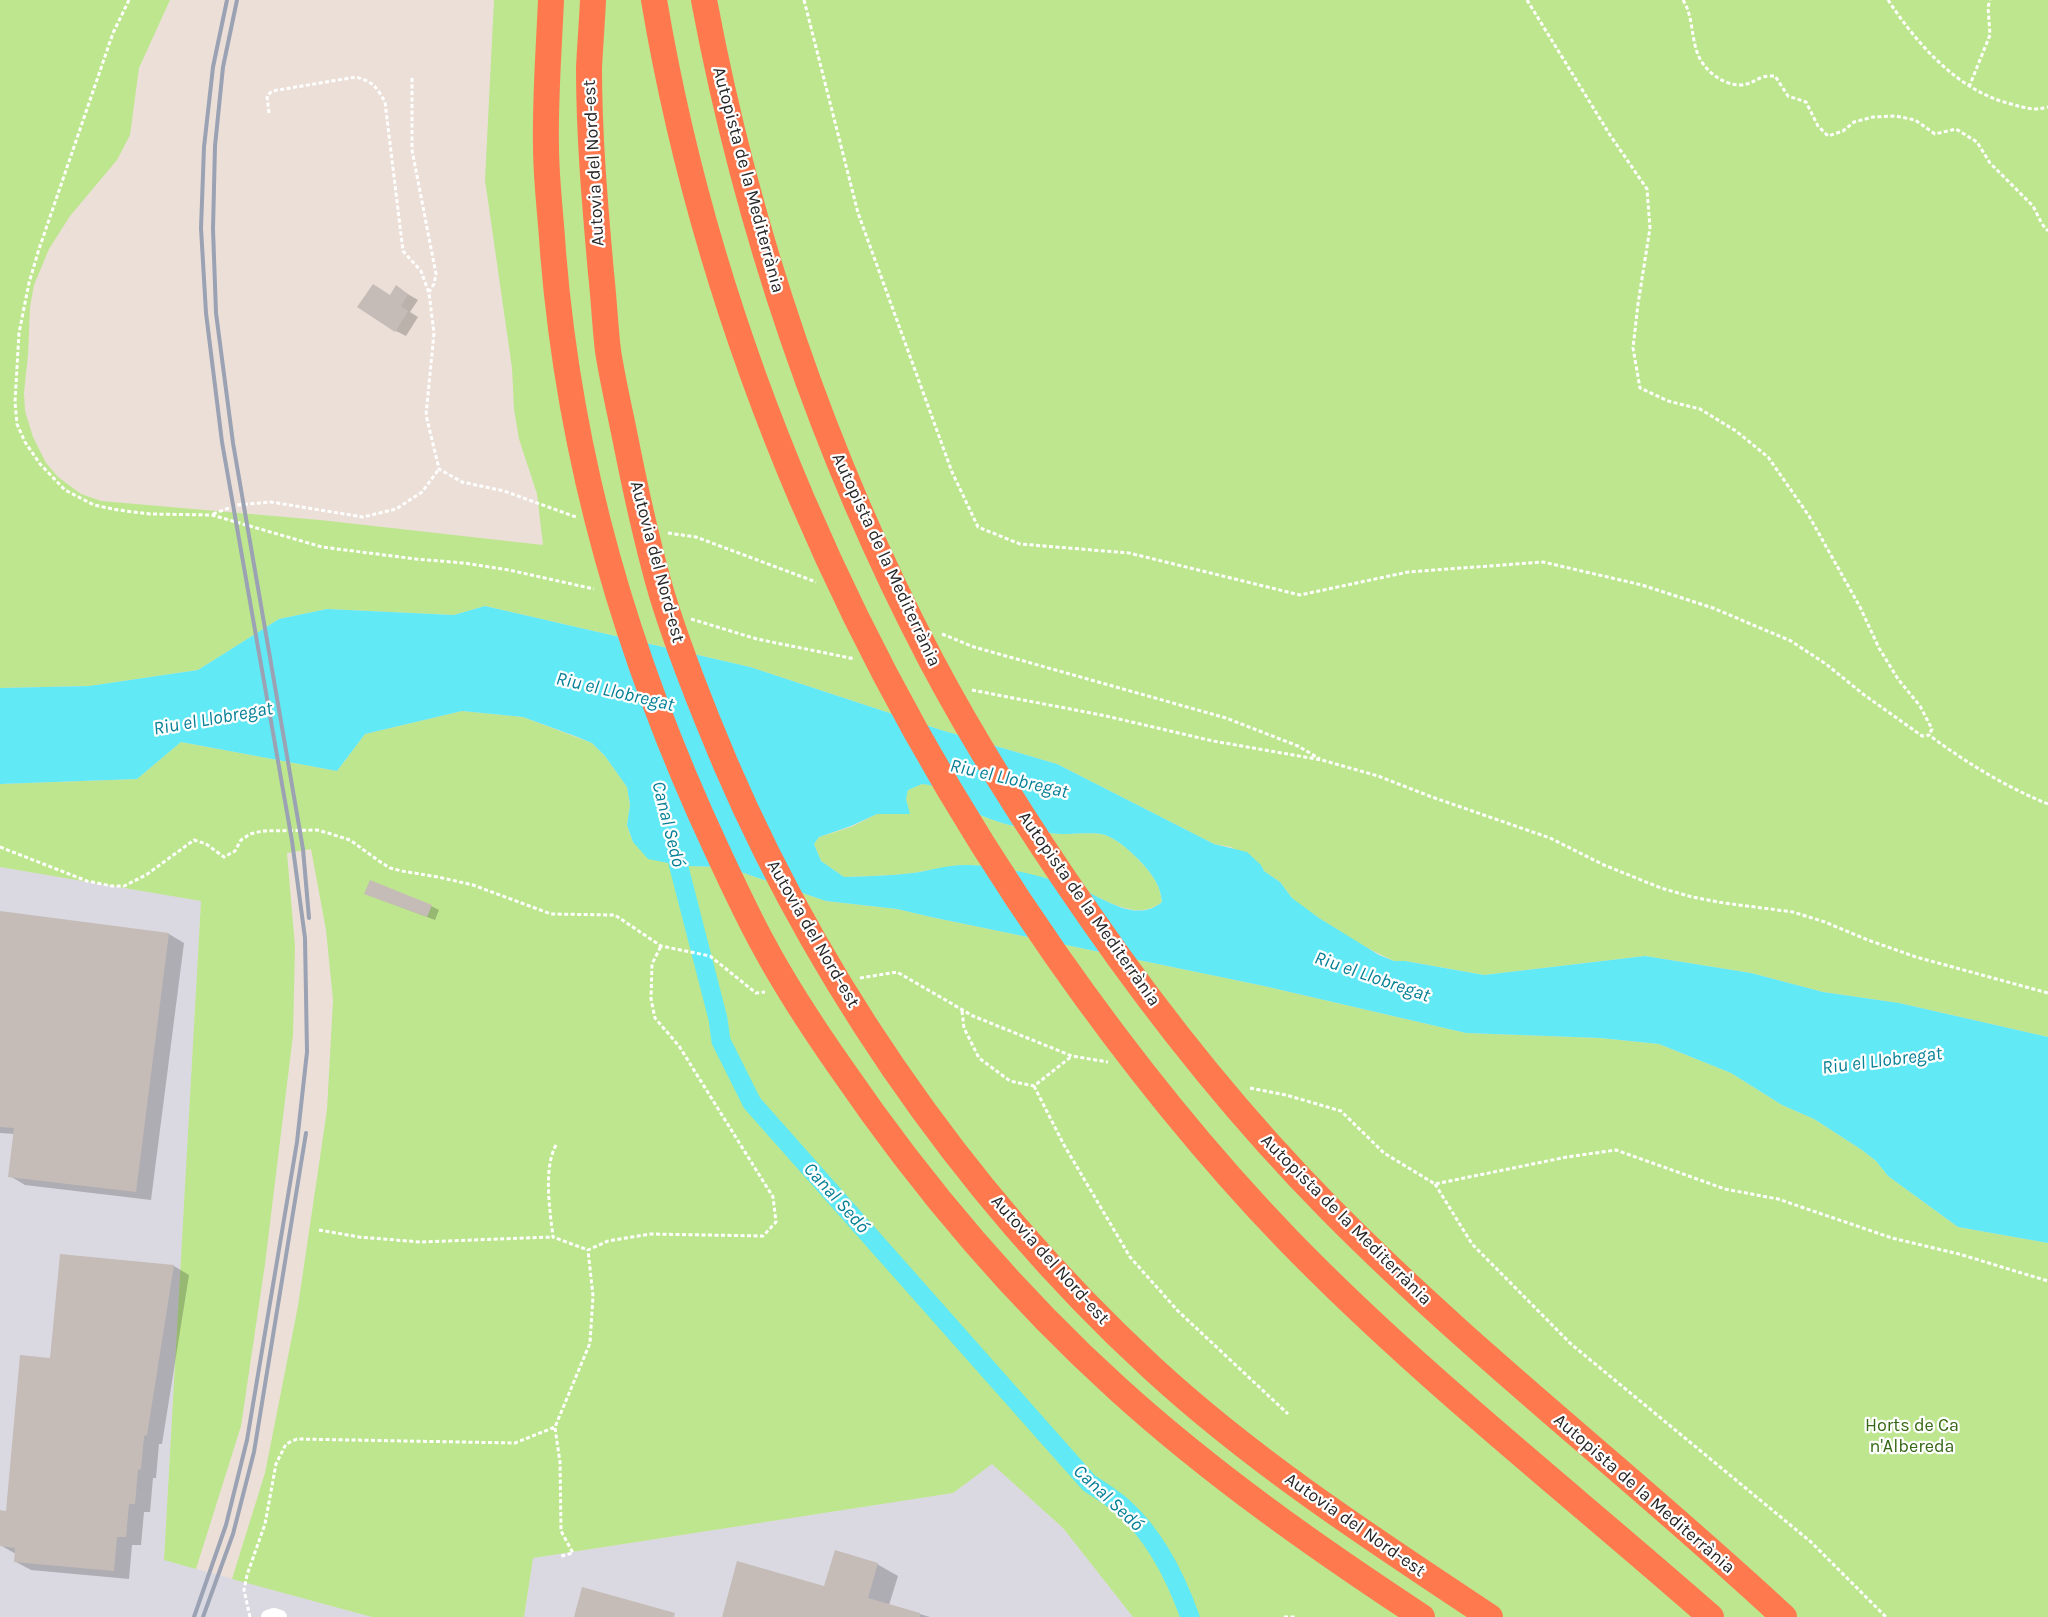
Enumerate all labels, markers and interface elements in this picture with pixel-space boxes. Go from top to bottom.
street label: Autopista de la Mediterrània [707,65,789,295]
street label: Autovia del Nord-est [579,79,609,247]
street label: Autopista de la Mediterrània [827,450,945,670]
street label: Autovia del Nord-est [625,479,689,645]
water label: Riu el Llobregat [554,667,676,717]
water label: Riu el Llobregat [152,697,274,741]
water label: Riu el Llobregat [948,754,1070,804]
water label: Canal Sedó [646,779,690,869]
street label: Autopista de la Mediterrània [1013,807,1165,1011]
street label: Autovia del Nord-est [762,856,864,1012]
water label: Riu el Llobregat [1311,947,1433,1007]
water label: Riu el Llobregat [1821,1042,1943,1080]
street label: Autopista de la Mediterrània [1256,1130,1436,1310]
water label: Canal Sedó [798,1158,874,1238]
street label: Autovia del Nord-est [986,1191,1114,1329]
street label: Autopista de la Mediterrània [1549,1409,1739,1579]
park label: Horts de Ca n'Albereda [1865,1415,1959,1458]
water label: Canal Sedó [1068,1460,1148,1536]
street label: Autovia del Nord-est [1281,1468,1429,1582]

